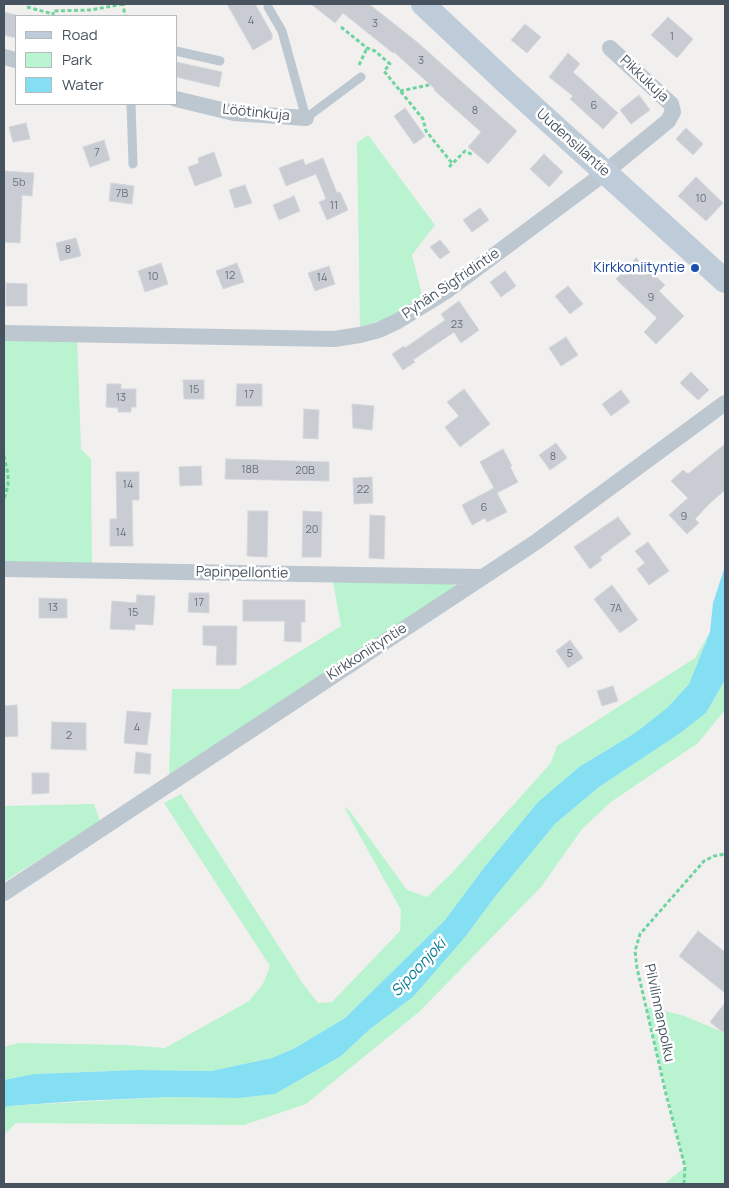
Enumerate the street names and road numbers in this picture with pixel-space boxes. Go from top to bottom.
street label: Pikkukuja [616,52,672,106]
street label: Löötinkuja [222,101,290,125]
street label: Uudensillantie [533,106,613,180]
street label: Pyhän Sigfridintie [399,245,503,323]
street label: Papinpellontie [196,564,288,582]
street label: Kirkkoniityntie [324,620,410,684]
street label: Pilvilinnanpolku [640,962,678,1064]

